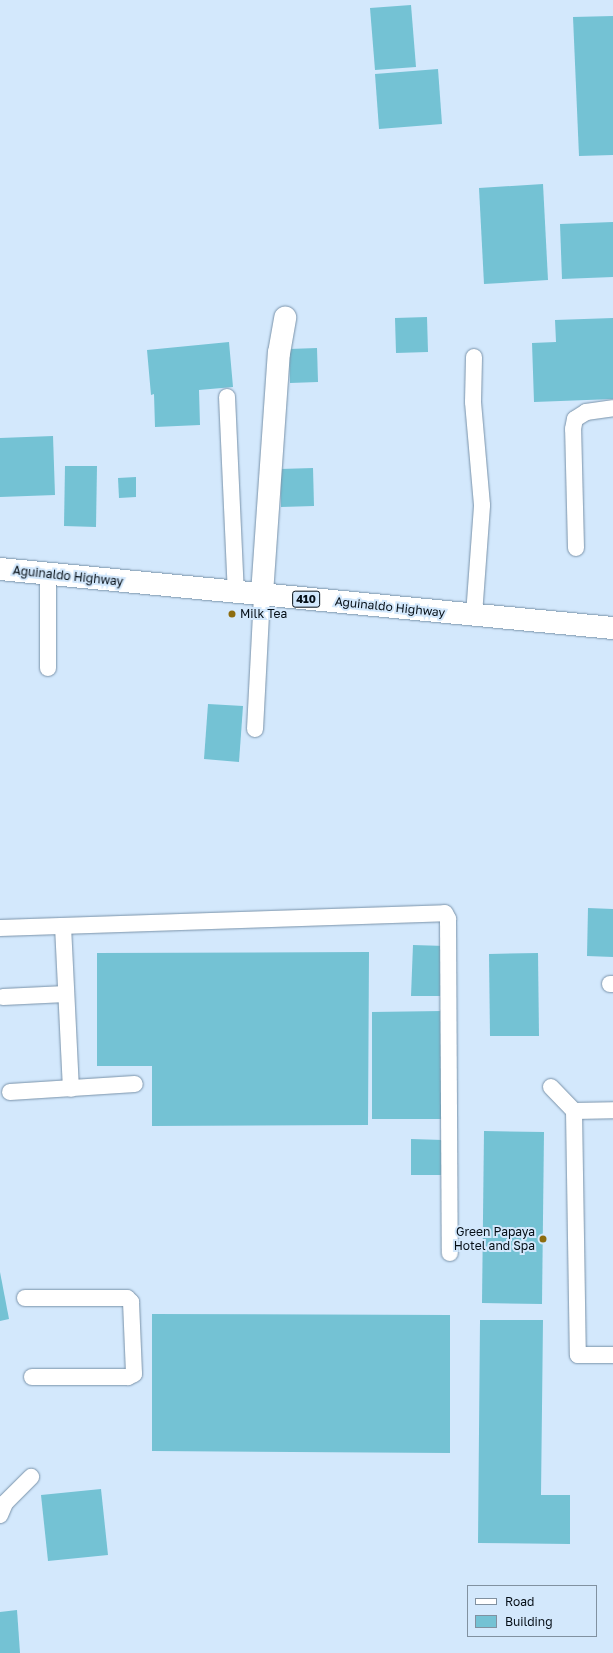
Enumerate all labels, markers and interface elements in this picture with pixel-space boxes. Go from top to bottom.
street label: Aguinaldo Highway [12,563,124,589]
road number: 410 [292,590,320,608]
street label: Aguinaldo Highway [334,594,446,620]
place label: Milk Tea [240,607,287,621]
marker: Milk Tea [227,609,237,619]
place label: Green Papaya Hotel and Spa [454,1225,535,1253]
marker: Green Papaya Hotel and Spa [538,1234,548,1244]
legend [467,1585,597,1637]
text: Road [505,1594,534,1609]
text: Building [505,1614,553,1629]

